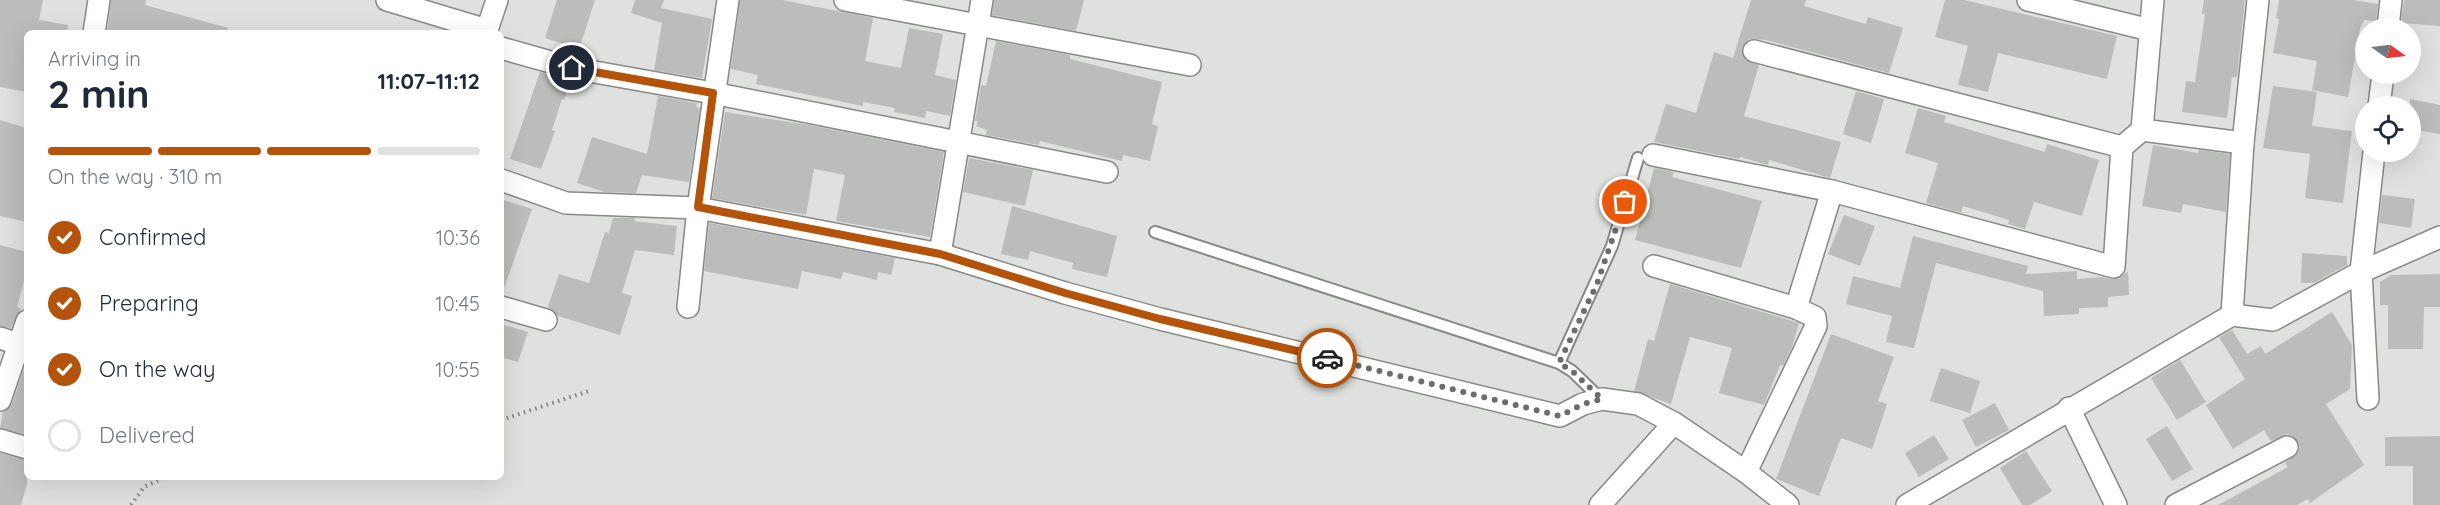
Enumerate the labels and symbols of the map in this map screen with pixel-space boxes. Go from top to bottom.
north arrow [2355,18,2421,84]
pin [546,42,597,93]
pin [1599,176,1650,227]
courier [1297,328,1357,388]

